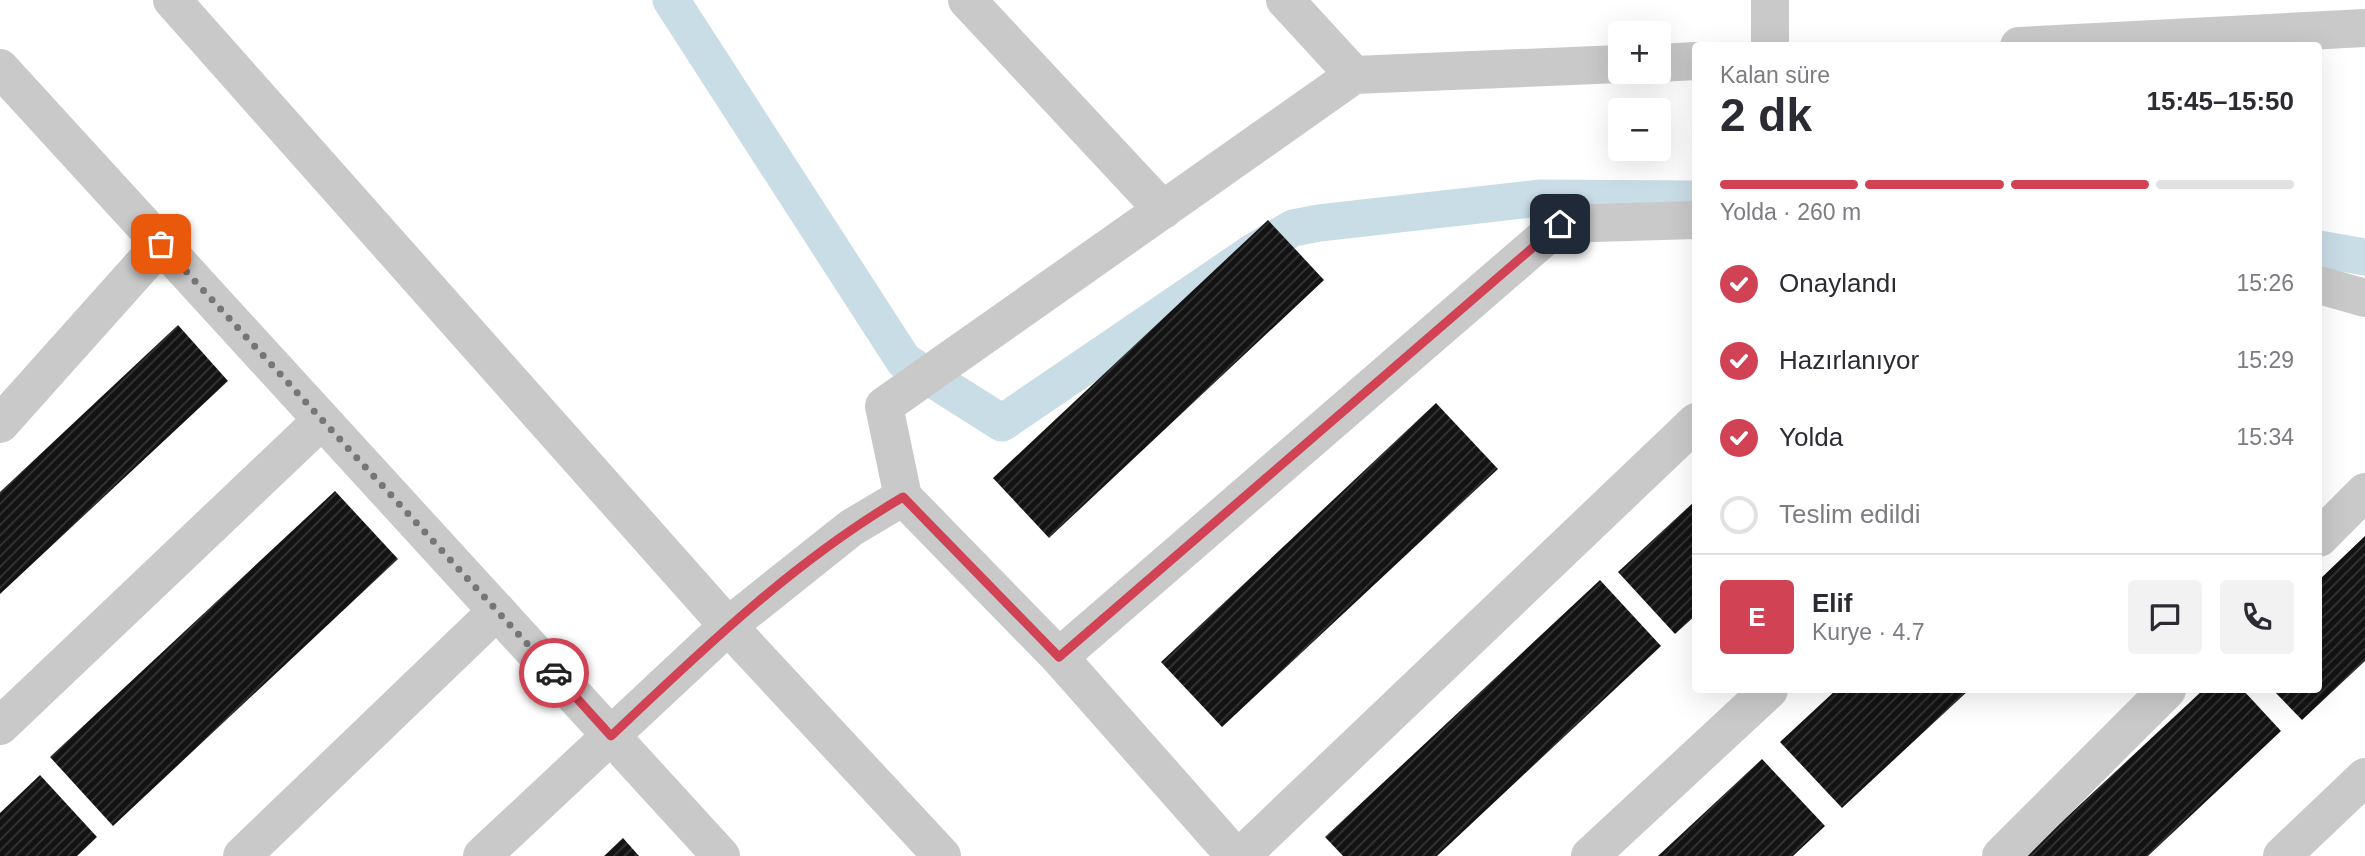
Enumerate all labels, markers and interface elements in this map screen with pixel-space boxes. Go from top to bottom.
map controls [1608,21,1671,161]
button: + [1608,21,1671,84]
text: Kalan süre [1720,62,1830,88]
text: 15:45–15:50 [2147,86,2294,116]
text: 2 dk [1720,89,1812,141]
button: − [1608,98,1671,161]
pin [1530,194,1590,254]
text: Yolda · 260 m [1720,199,1861,225]
icon: home [1541,205,1579,243]
pin [131,214,191,274]
icon: bag [142,225,180,263]
icon: check [1720,265,1758,303]
text: Onaylandı [1779,268,1898,298]
text: 15:26 [2236,270,2294,296]
icon: check [1720,342,1758,380]
text: Hazırlanıyor [1779,345,1919,375]
text: 15:29 [2236,347,2294,373]
icon: check [1720,419,1758,457]
text: Yolda [1779,422,1843,452]
text: 15:34 [2236,424,2294,450]
text: Teslim edildi [1779,499,1921,529]
button: chat [2128,580,2202,654]
button: phone [2220,580,2294,654]
text: Elif [1812,588,1852,618]
text: E [1748,602,1766,632]
text: Kurye · 4.7 [1812,619,1925,645]
courier [519,638,589,708]
icon: car [535,654,573,692]

